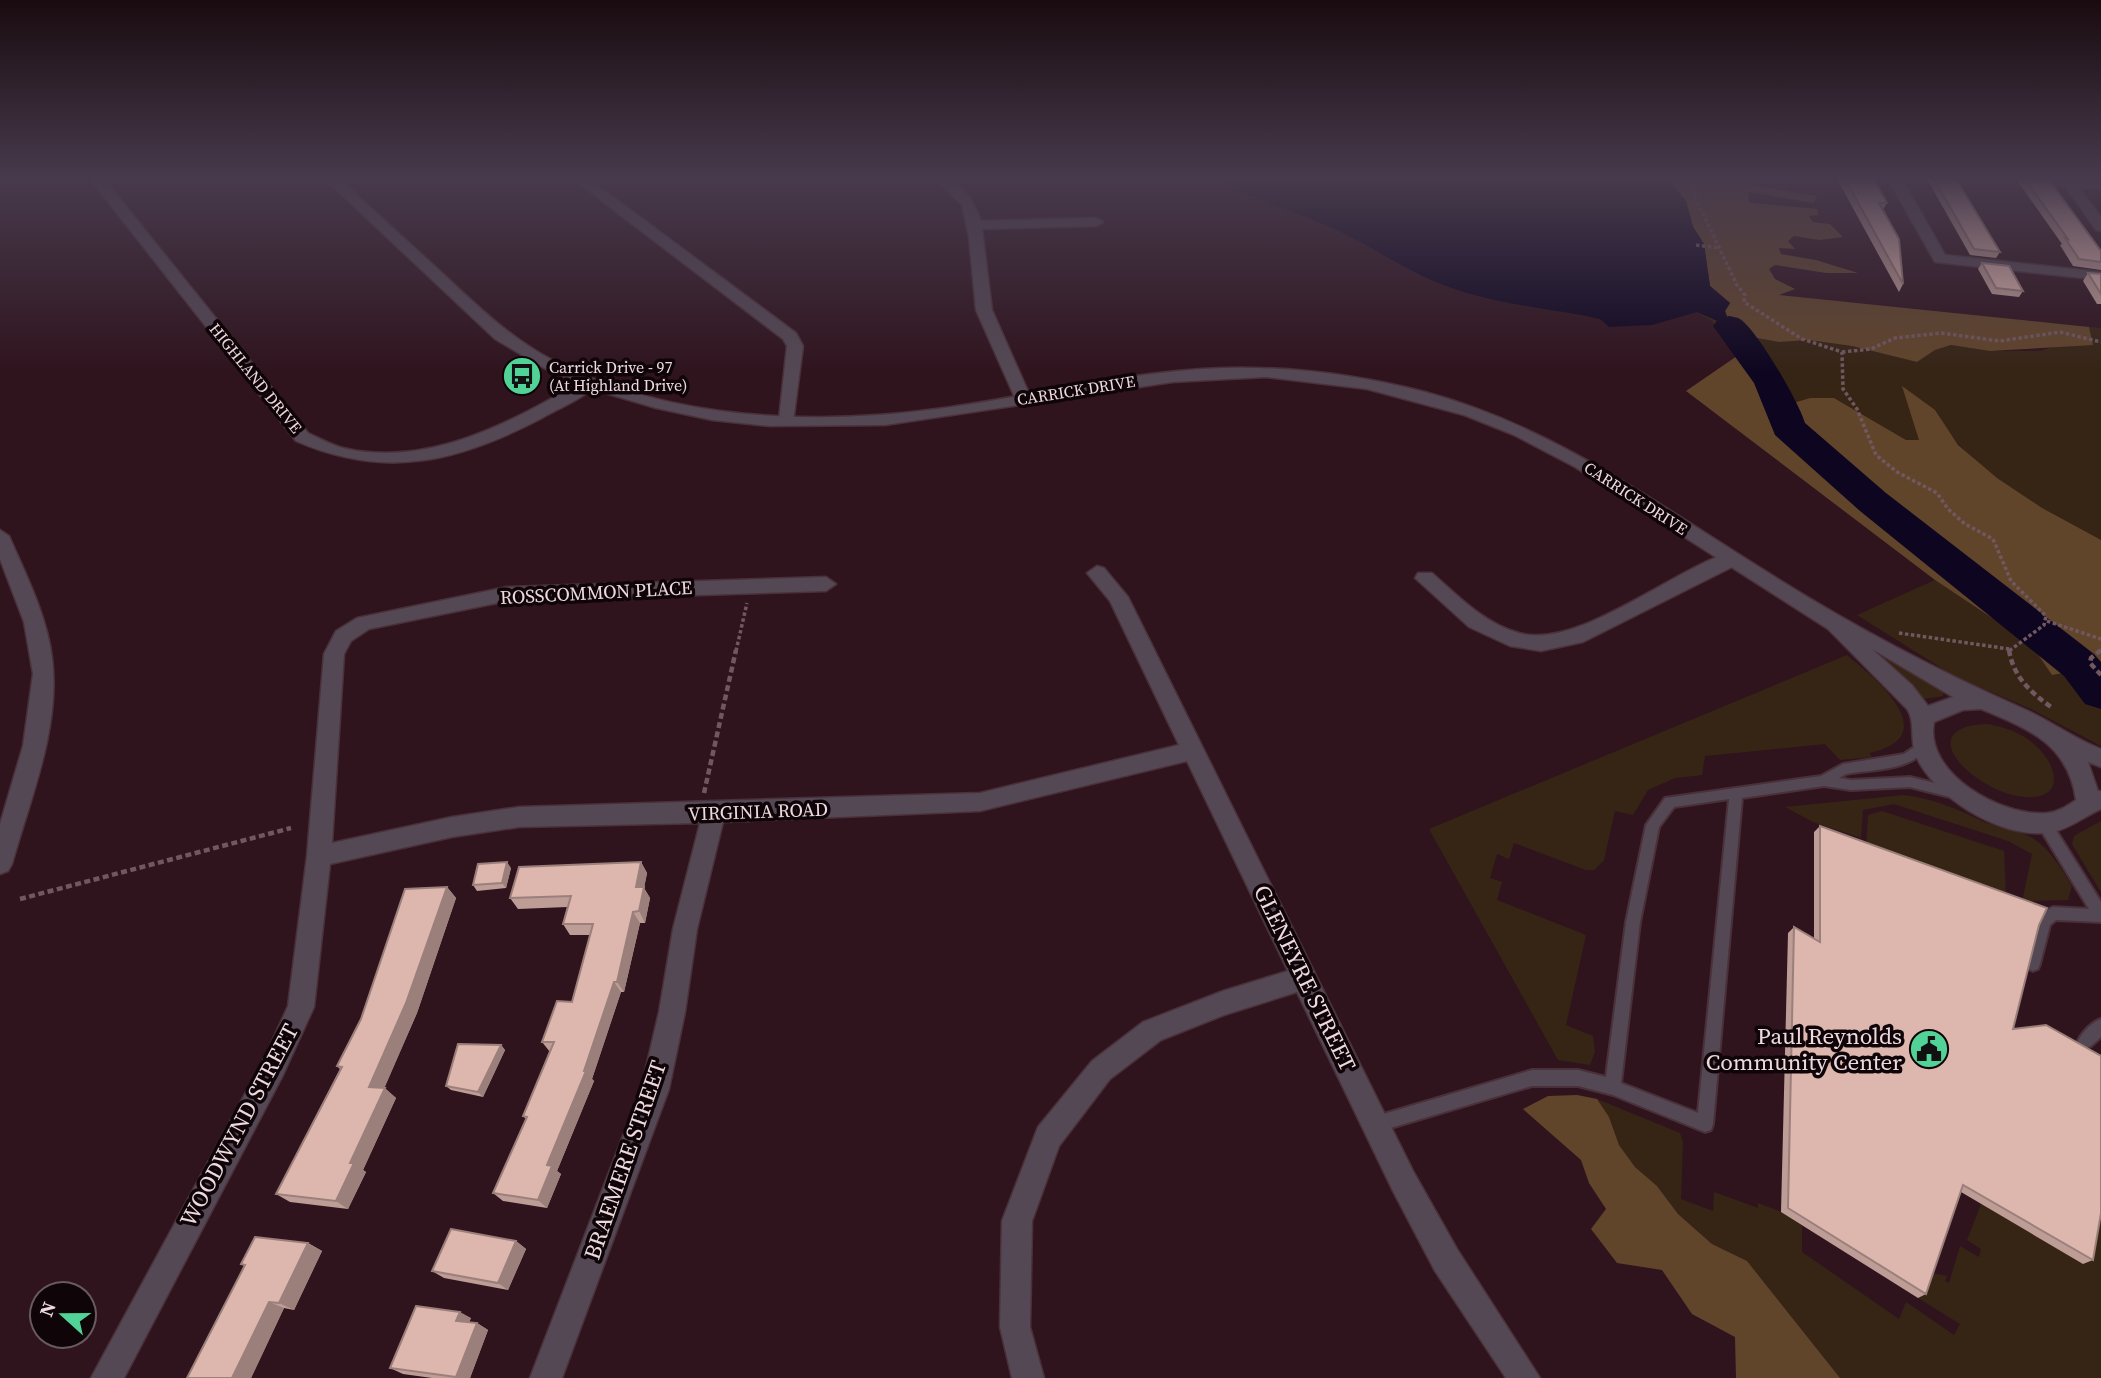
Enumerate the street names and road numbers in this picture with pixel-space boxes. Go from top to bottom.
street label: HIGHLAND DRIVE [205,318,308,438]
street label: CARRICK DRIVE [1015,370,1137,410]
street label: CARRICK DRIVE [1580,456,1692,540]
street label: ROSSCOMMON PLACE [499,574,693,610]
street label: VIRGINIA ROAD [688,796,828,826]
street label: GLENEYRE STREET [1246,879,1364,1077]
street label: WOODWYND STREET [172,1018,306,1232]
street label: BRAEMERE STREET [576,1056,674,1264]

